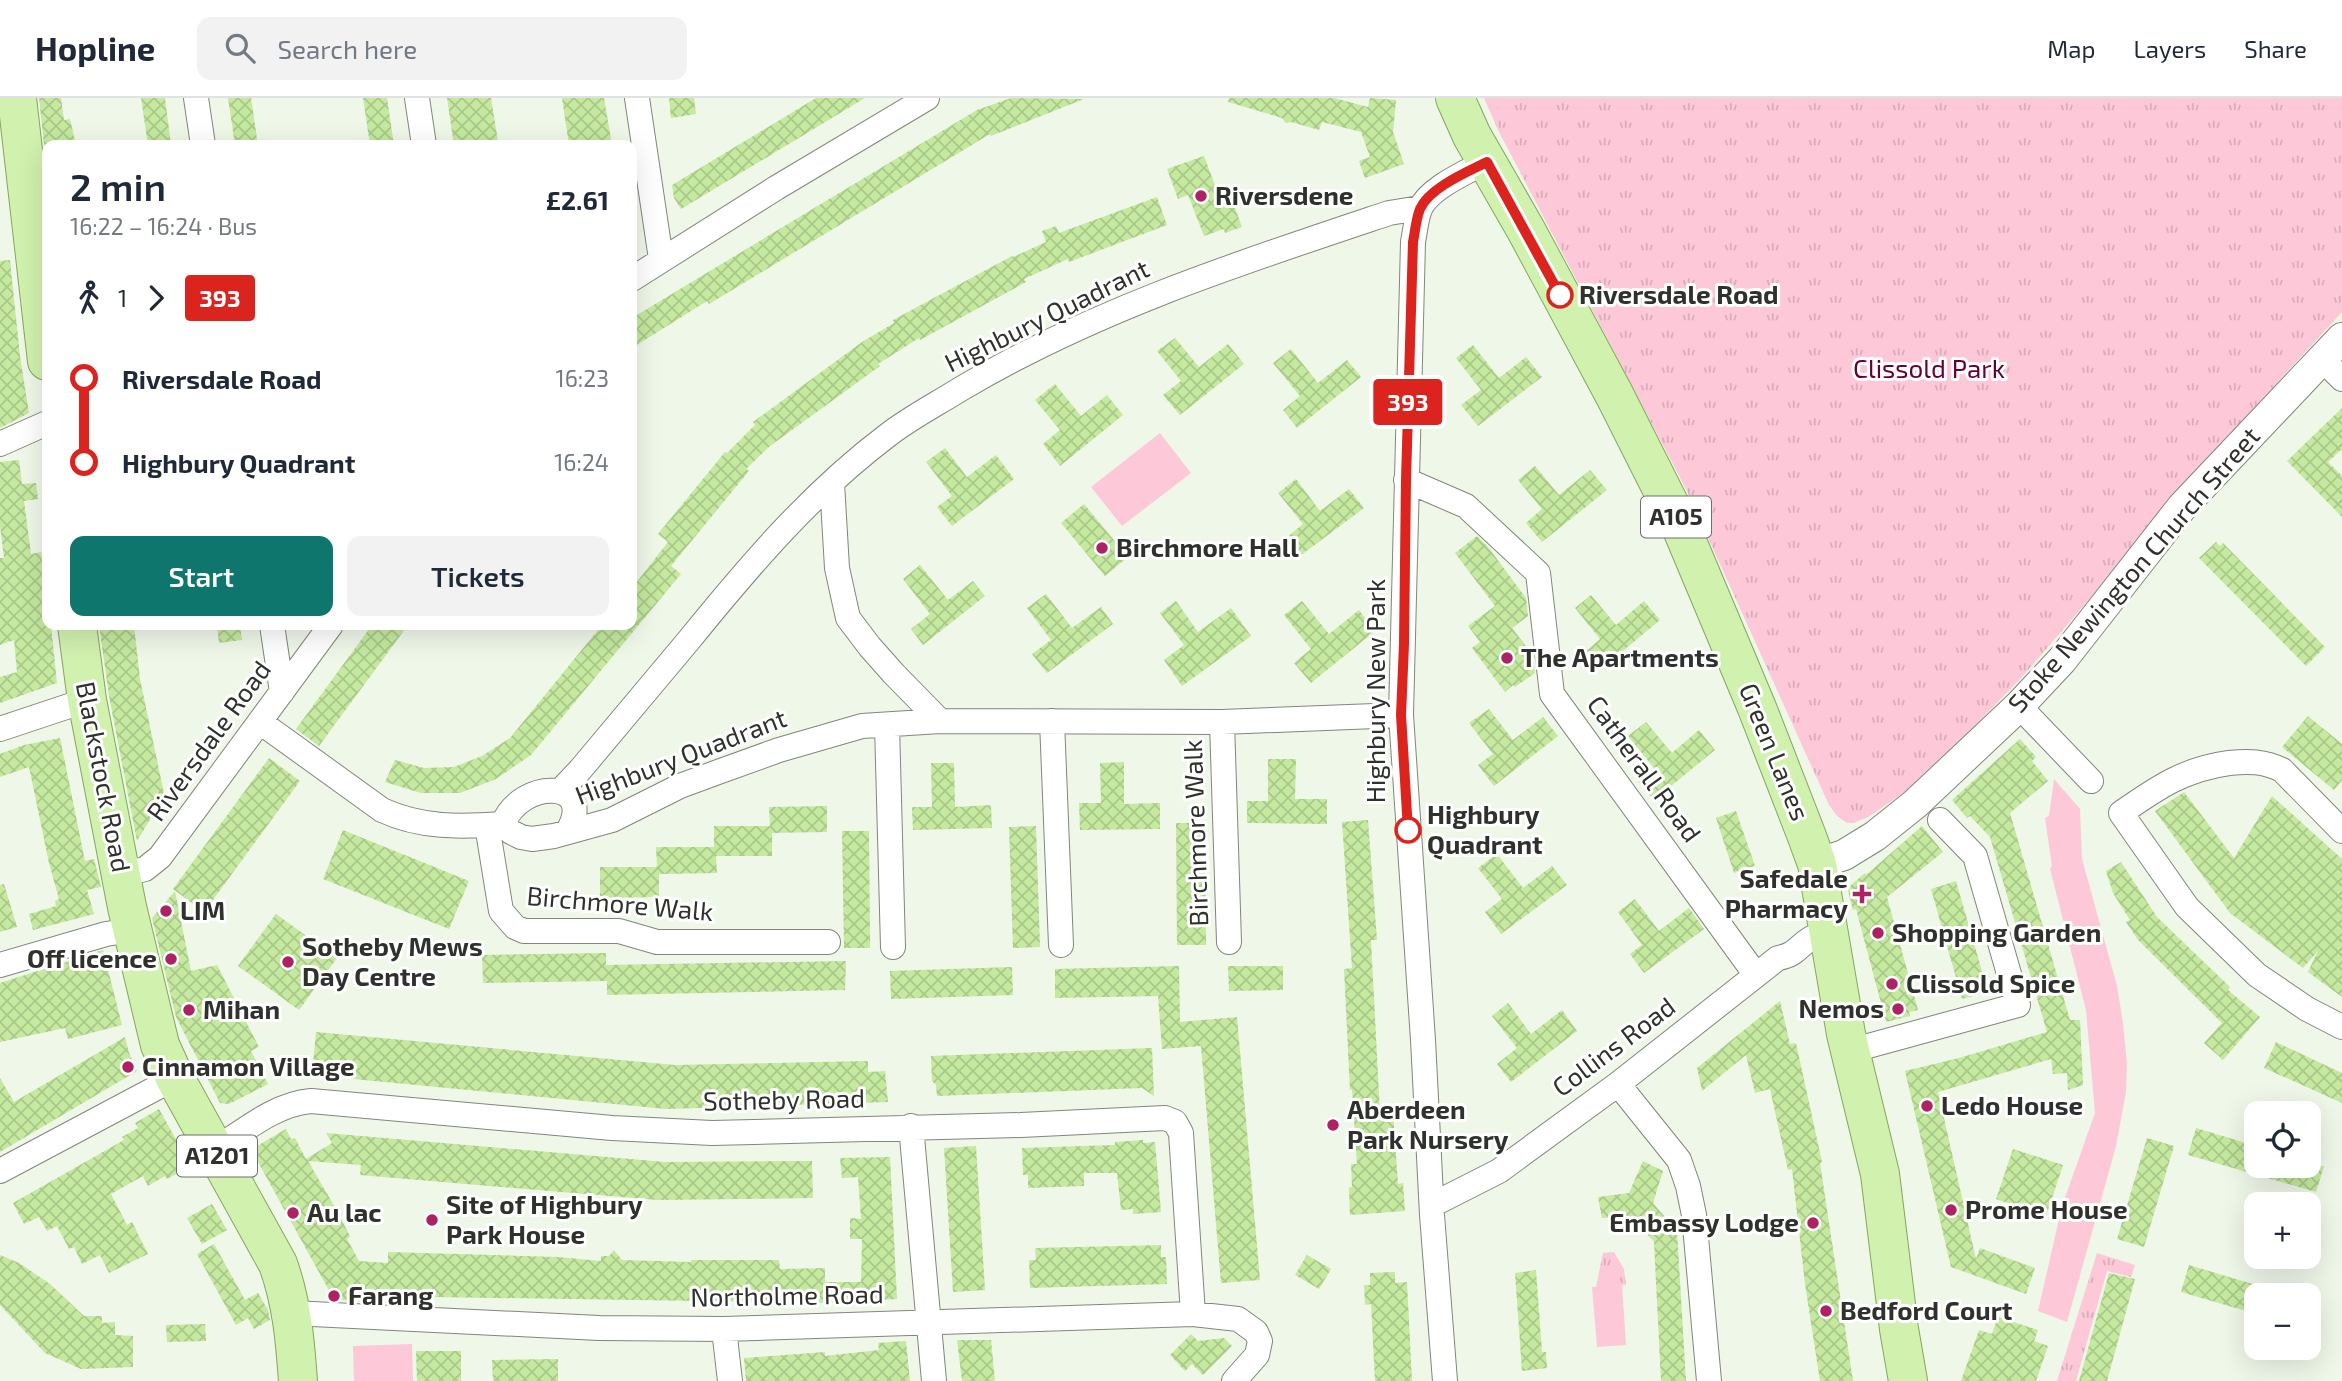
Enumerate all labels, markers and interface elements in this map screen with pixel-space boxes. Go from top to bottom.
search box [197,17,687,80]
text: Hopline [35,28,155,68]
icon: search [221,29,259,67]
text: Search here [277,33,417,64]
text: Map [2047,34,2095,63]
text: Layers [2133,34,2206,63]
text: Share [2244,34,2307,63]
text: 2 min [70,163,166,209]
place label: Riversdene [1215,179,1354,210]
text: £2.61 [546,184,609,215]
marker: Riversdene [1193,188,1209,204]
text: 16:22 – 16:24 · Bus [70,212,257,240]
street label: Highbury Quadrant [939,252,1154,378]
place label: Riversdale Road [1579,278,1779,309]
icon: walk [70,279,108,317]
icon: forward [137,279,175,317]
marker: Riversdale Road [1547,282,1573,308]
text: 393 [199,283,241,312]
text: 1 [118,284,127,312]
park label: Clissold Park [1853,352,2005,383]
text: Riversdale Road [122,363,322,394]
text: 16:23 [556,364,609,392]
line badge: 393 [1368,379,1448,425]
text: 393 [1387,387,1429,416]
street label: Stoke Newington Church Street [2001,420,2265,718]
text: Highbury Quadrant [122,447,355,478]
text: 16:24 [554,448,609,476]
road number: A105 [1641,496,1711,538]
place label: Birchmore Hall [1116,531,1299,562]
button: Start [70,536,333,616]
button: Tickets [347,536,609,616]
marker: Birchmore Hall [1094,540,1110,556]
street label: Highbury New Park [1359,579,1390,803]
place label: The Apartments [1521,641,1719,672]
marker: The Apartments [1499,650,1515,666]
street label: Riversdale Road [139,654,276,826]
street label: Green Lanes [1734,678,1817,825]
street label: Blackstock Road [71,679,138,875]
street label: Catherall Road [1582,689,1709,847]
street label: Highbury Quadrant [571,701,790,810]
street label: Birchmore Walk [1176,739,1213,927]
place label: Highbury Quadrant [1427,798,1543,860]
marker: Highbury Quadrant [1395,817,1421,843]
place label: Safedale Pharmacy [1725,862,1848,924]
street label: Birchmore Walk [526,879,715,926]
marker: Safedale Pharmacy [1854,886,1870,902]
place label: LIM [180,894,225,925]
marker: LIM [158,903,174,919]
place label: Shopping Garden [1892,916,2101,947]
marker: Shopping Garden [1870,925,1886,941]
place label: Sotheby Mews Day Centre [302,930,483,992]
place label: Off licence [27,942,157,973]
marker: Off licence [163,951,179,967]
marker: Sotheby Mews Day Centre [280,954,296,970]
place label: Clissold Spice [1906,967,2075,998]
marker: Clissold Spice [1884,976,1900,992]
street label: Collins Road [1546,990,1681,1102]
place label: Nemos [1799,992,1884,1023]
place label: Mihan [203,993,280,1024]
marker: Nemos [1890,1001,1906,1017]
marker: Mihan [181,1002,197,1018]
place label: Cinnamon Village [142,1050,355,1081]
marker: Cinnamon Village [120,1059,136,1075]
street label: Sotheby Road [703,1082,865,1115]
place label: Ledo House [1941,1089,2083,1120]
place label: Aberdeen Park Nursery [1347,1093,1509,1155]
marker: Ledo House [1919,1098,1935,1114]
map controls [2244,1101,2321,1360]
button: locate [2244,1101,2321,1178]
marker: Aberdeen Park Nursery [1325,1117,1341,1133]
road number: A1201 [177,1136,257,1176]
place label: Site of Highbury Park House [446,1188,643,1249]
button: + [2244,1192,2321,1269]
place label: Prome House [1965,1193,2128,1224]
place label: Au lac [307,1196,382,1227]
marker: Prome House [1943,1202,1959,1218]
marker: Au lac [285,1205,301,1221]
place label: Embassy Lodge [1609,1206,1799,1238]
marker: Site of Highbury Park House [424,1212,440,1228]
marker: Embassy Lodge [1805,1215,1821,1231]
street label: Northolme Road [690,1277,884,1312]
place label: Farang [348,1279,433,1310]
button: − [2244,1283,2321,1360]
marker: Farang [326,1288,342,1304]
place label: Bedford Court [1840,1294,2013,1325]
marker: Bedford Court [1818,1303,1834,1319]

